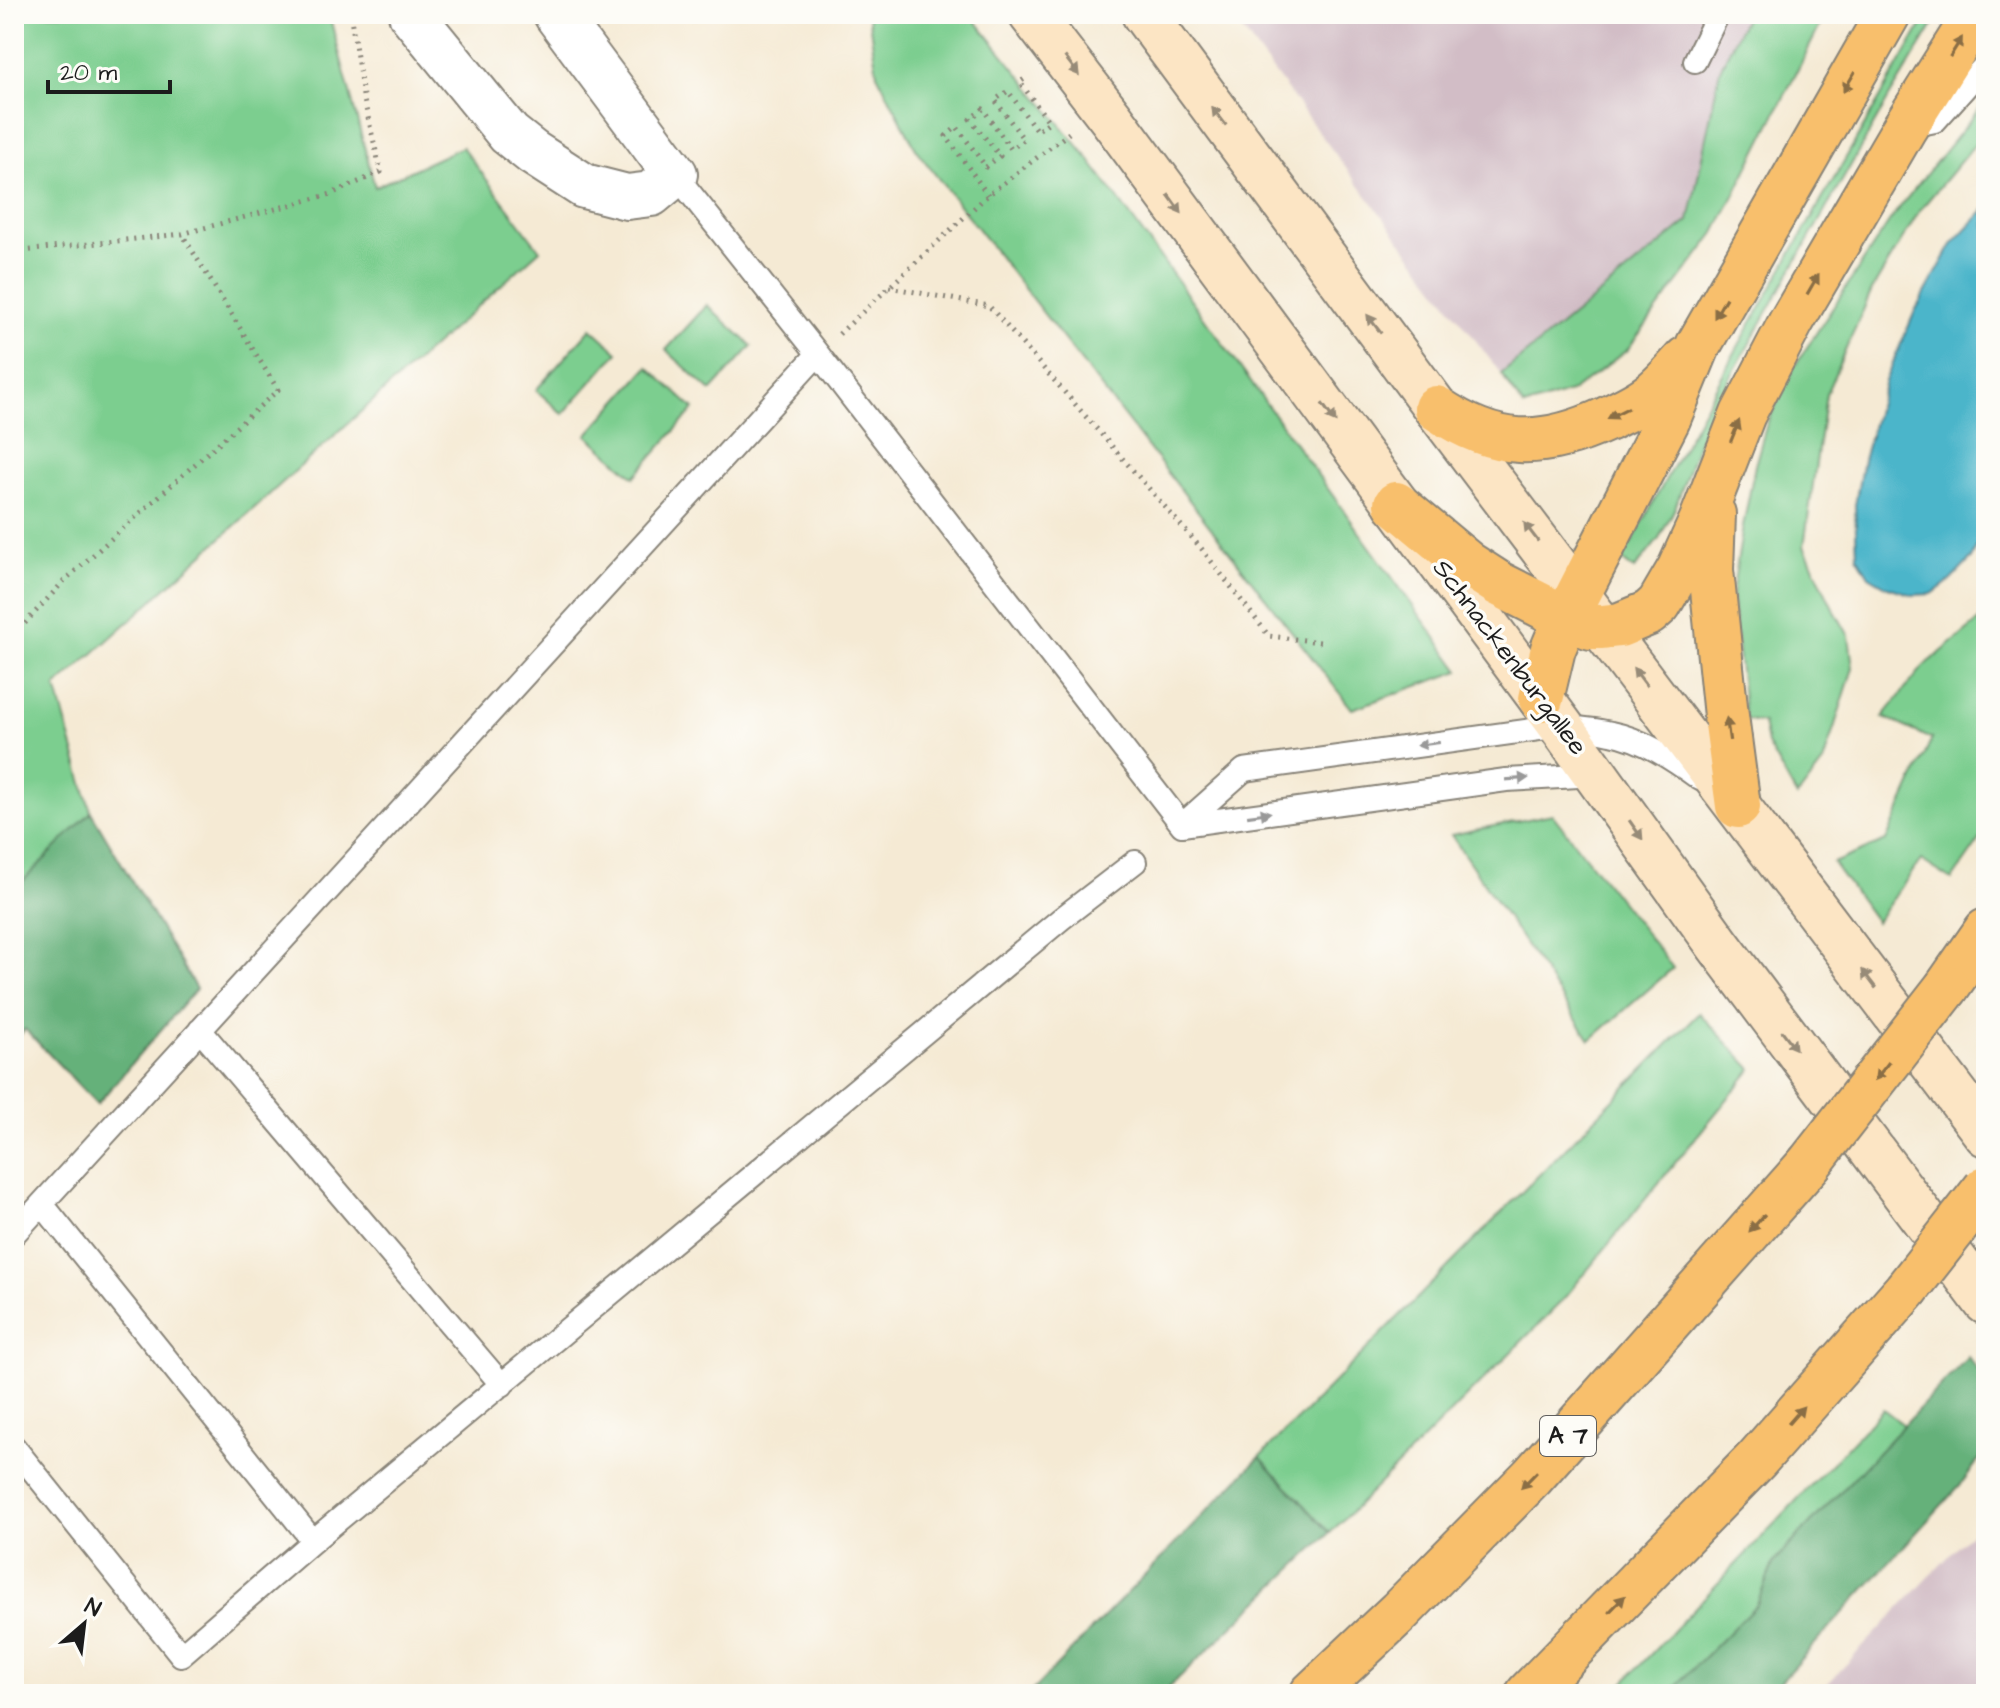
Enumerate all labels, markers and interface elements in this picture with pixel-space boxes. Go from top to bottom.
one-way arrow [1948,36,1962,58]
scale bar [48,44,170,94]
text: 20 m [60,56,117,90]
one-way arrow [1063,56,1079,77]
one-way arrow [1842,71,1856,93]
one-way arrow [1212,105,1227,126]
one-way arrow [1167,194,1182,215]
one-way arrow [1806,273,1820,295]
one-way arrow [1713,296,1727,319]
one-way arrow [1367,314,1383,334]
one-way arrow [1321,403,1337,424]
one-way arrow [1606,407,1629,420]
one-way arrow [1729,419,1742,443]
one-way arrow [1523,522,1539,542]
street label: Schnackenburgallee [1423,552,1596,764]
one-way arrow [1633,667,1649,687]
one-way arrow [1721,716,1734,741]
one-way arrow [1415,738,1440,751]
one-way arrow [1505,772,1530,785]
one-way arrow [1247,807,1272,820]
one-way arrow [1628,819,1643,840]
one-way arrow [1862,969,1878,989]
one-way arrow [1781,1029,1797,1050]
one-way arrow [1874,1061,1890,1081]
one-way arrow [1749,1213,1767,1232]
one-way arrow [1787,1406,1804,1426]
road number: A 7 [1540,1416,1596,1456]
one-way arrow [1520,1470,1539,1489]
north arrow [44,1584,124,1664]
text: N [79,1591,106,1625]
one-way arrow [1607,1595,1626,1614]

